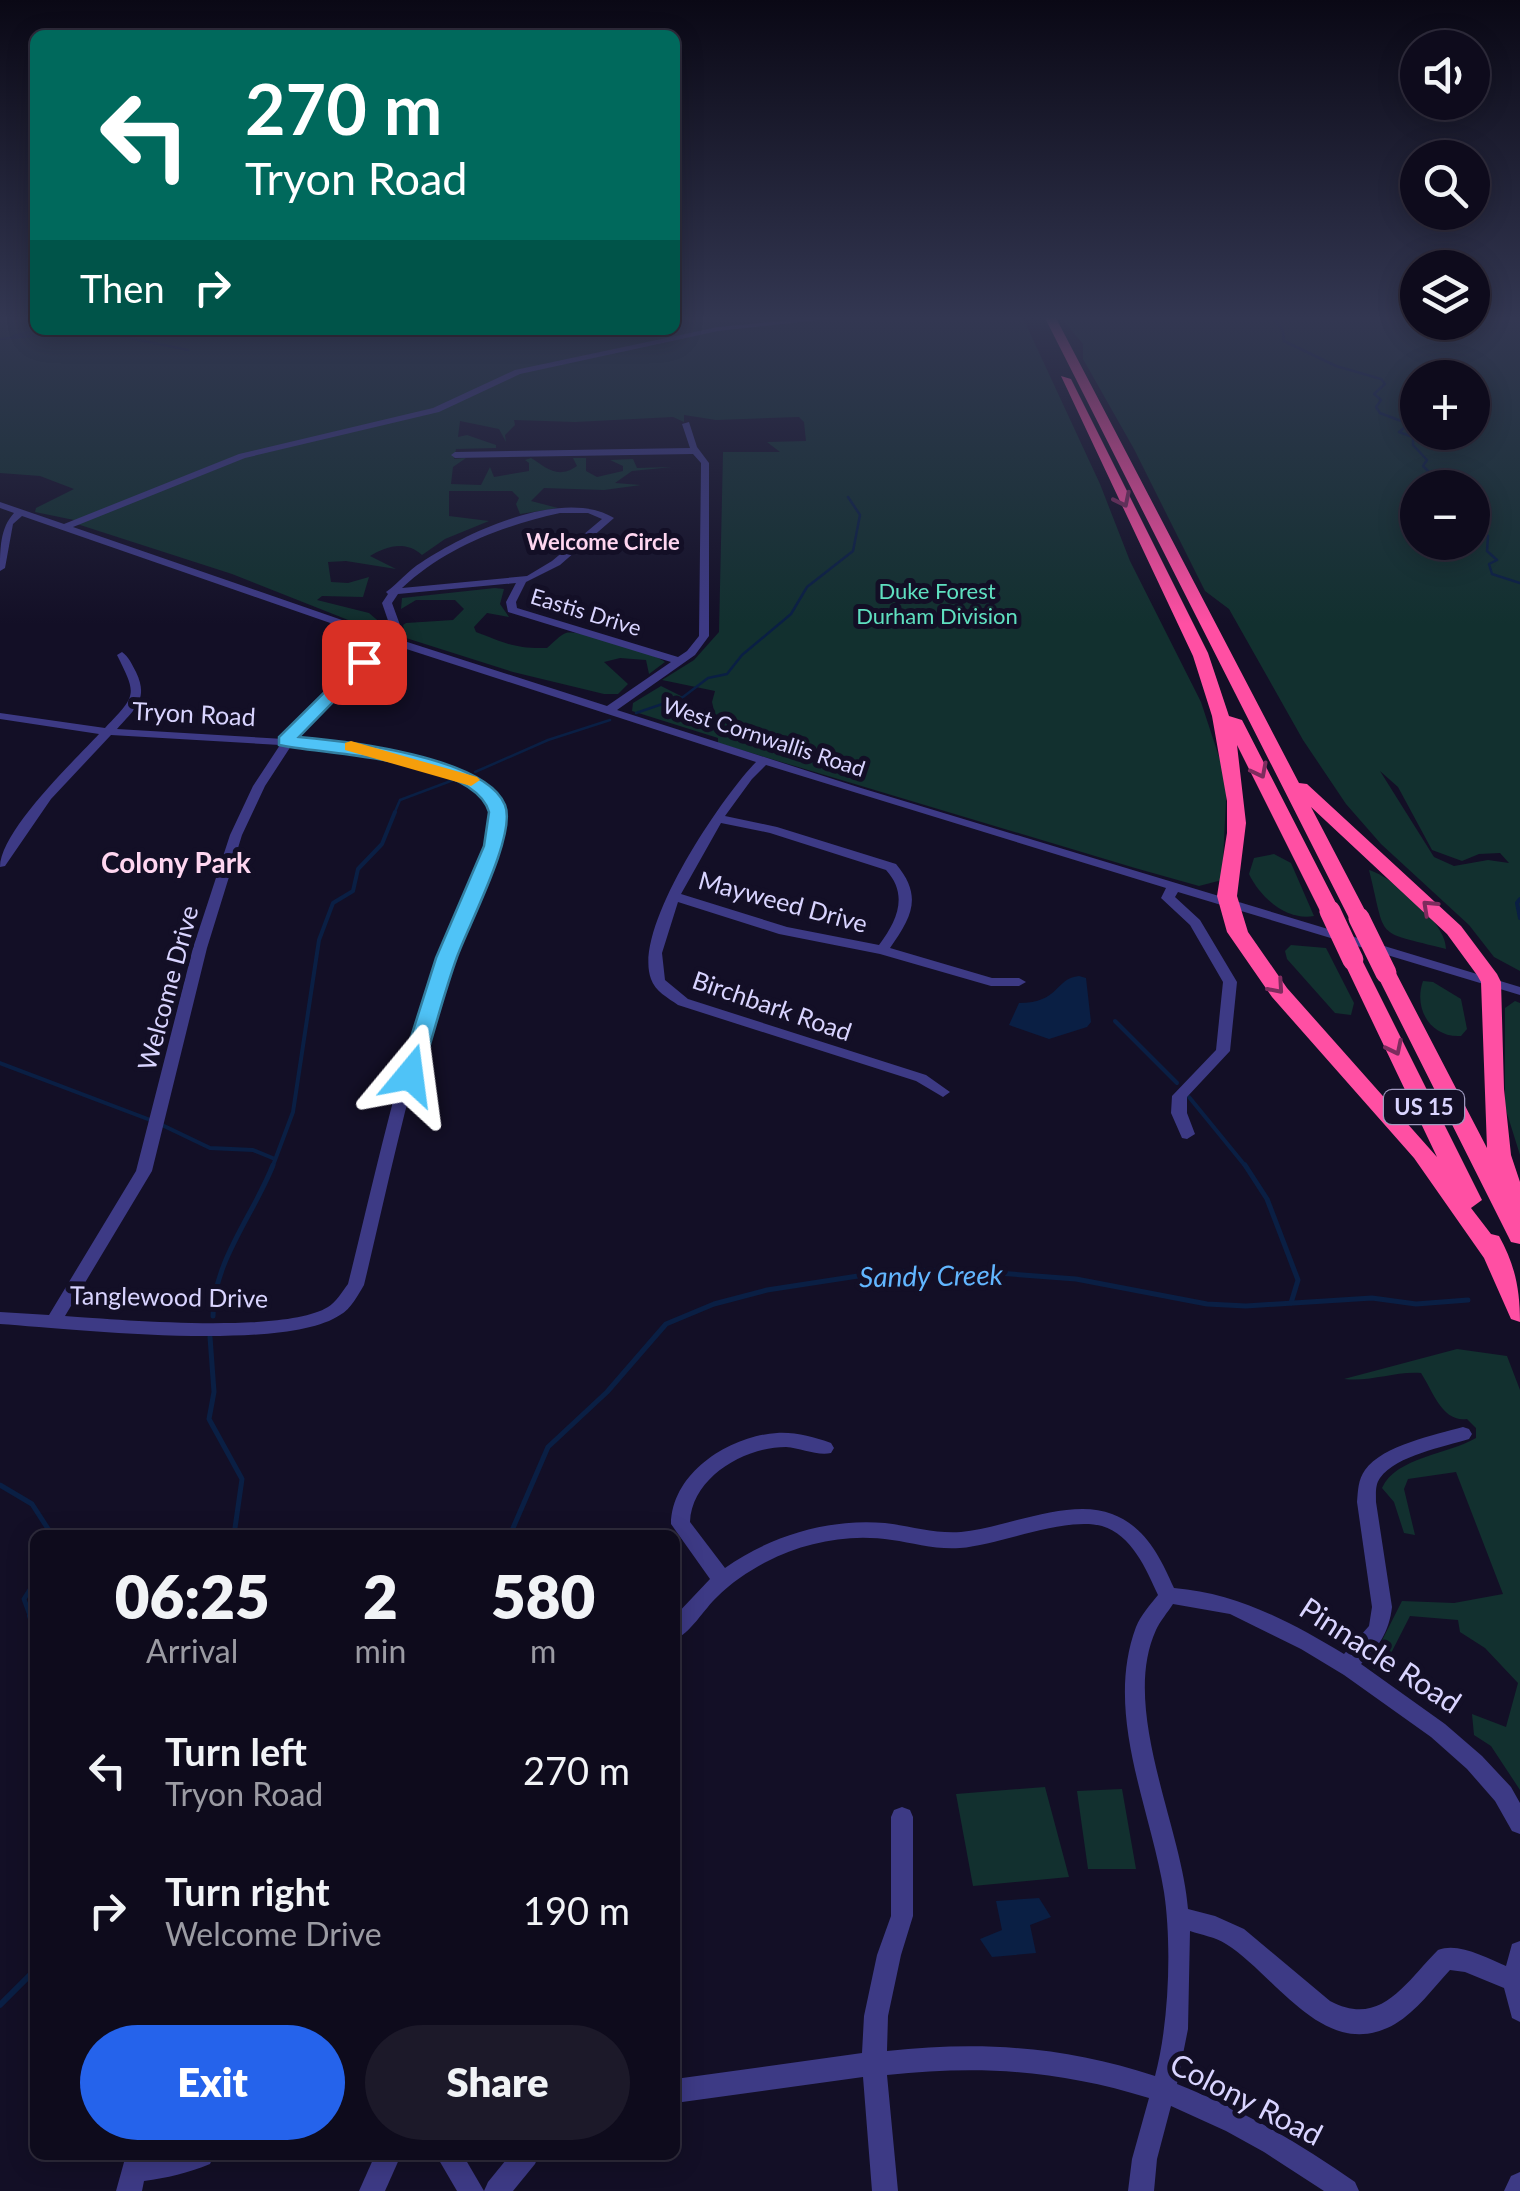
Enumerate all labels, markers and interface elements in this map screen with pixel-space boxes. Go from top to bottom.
map controls [1400,30,1490,560]
button: sound [1400,30,1490,120]
text: 270 m [245,66,442,150]
icon: left [80,70,210,200]
button: search [1400,140,1490,230]
text: Tryon Road [245,151,468,205]
button: layers [1400,250,1490,340]
icon: right [185,260,240,315]
text: Then [80,265,165,311]
button: + [1400,360,1490,450]
button: − [1400,470,1490,560]
one-way arrow [1111,489,1131,507]
district label: Welcome Circle [526,528,680,555]
park label: Duke Forest Durham Division [856,577,1018,629]
street label: Eastis Drive [528,582,645,641]
pin [322,620,407,705]
icon: arrive [337,635,392,690]
street label: West Cornwallis Road [660,691,869,782]
street label: Tryon Road [132,695,257,731]
one-way arrow [1248,761,1267,779]
district label: Colony Park [101,845,251,879]
street label: Mayweed Drive [695,864,871,938]
one-way arrow [1423,901,1441,919]
street label: Welcome Drive [131,902,203,1073]
street label: Birchbark Road [689,964,856,1046]
one-way arrow [1265,975,1283,994]
position arrow [358,1023,462,1127]
one-way arrow [1382,1038,1402,1056]
road number: US 15 [1384,1090,1464,1124]
water label: Sandy Creek [859,1257,1004,1293]
street label: Tanglewood Drive [70,1279,268,1313]
text: 06:25 [115,1560,270,1632]
text: 2 [363,1560,398,1632]
text: 580 [491,1560,595,1632]
street label: Pinnacle Road [1294,1589,1468,1720]
text: Arrival [146,1631,238,1670]
text: min [354,1631,406,1670]
text: m [530,1631,556,1670]
text: Turn left [165,1728,307,1774]
icon: left [80,1743,135,1798]
text: 270 m [523,1747,630,1793]
text: Tryon Road [165,1774,323,1813]
text: Turn right [165,1868,330,1914]
icon: right [80,1883,135,1938]
text: 190 m [523,1887,630,1933]
text: Welcome Drive [165,1914,382,1953]
button: Exit [80,2025,345,2140]
button: Share [365,2025,630,2140]
street label: Colony Road [1165,2044,1329,2152]

